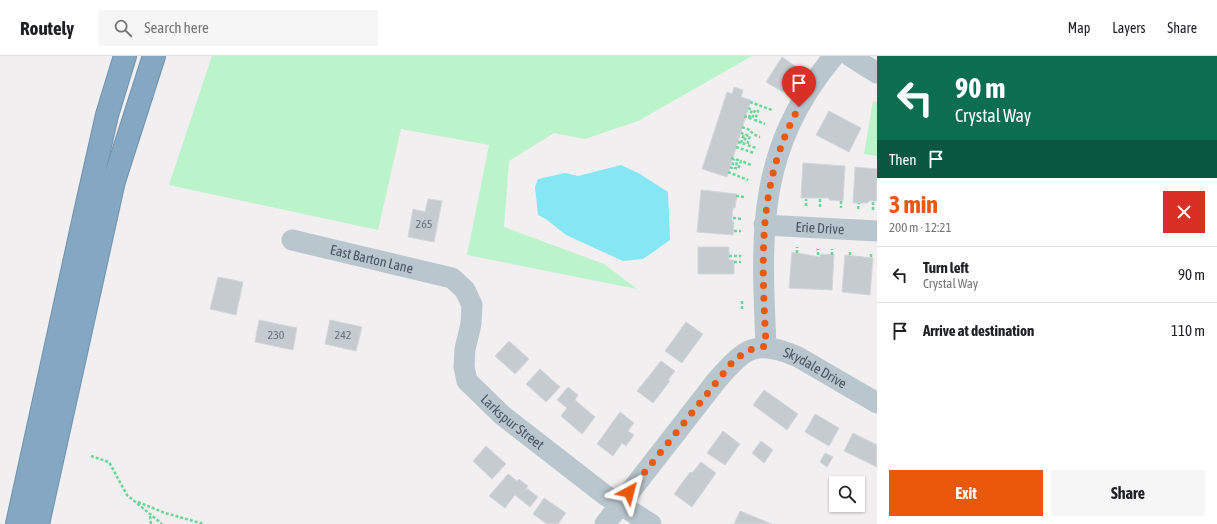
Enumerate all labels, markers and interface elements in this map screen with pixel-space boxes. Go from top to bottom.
search box [98,10,378,46]
text: Routely [20,17,74,39]
icon: search [112,17,134,39]
text: Search here [144,19,209,36]
text: Map [1068,20,1090,36]
text: Layers [1112,20,1145,36]
text: Share [1167,20,1197,36]
pin [782,66,816,107]
icon: arrive [788,72,810,94]
icon: left [889,72,941,124]
text: 90 m [955,72,1005,104]
text: Crystal Way [955,105,1031,126]
icon: arrive [925,148,947,170]
text: Then [889,151,917,168]
text: 3 min [889,191,938,218]
button: close [1163,191,1205,233]
house number: 265 [416,217,432,231]
street label: Erie Drive [795,219,845,237]
text: 200 m · 12:21 [889,220,952,235]
street label: East Barton Lane [329,241,415,277]
text: Turn left [923,259,969,276]
icon: left [889,264,911,286]
text: 90 m [1178,266,1205,283]
text: Crystal Way [923,276,978,291]
icon: arrive [889,320,911,342]
text: Arrive at destination [923,322,1034,339]
text: 110 m [1171,322,1205,339]
house number: 230 [268,328,285,342]
house number: 242 [335,328,351,342]
street label: Skydale Drive [781,344,850,392]
street label: Larkspur Street [478,391,547,453]
button: Exit [889,470,1043,516]
button: Share [1051,470,1205,516]
position arrow [608,471,650,513]
map controls [829,476,865,512]
button: search [829,476,865,512]

